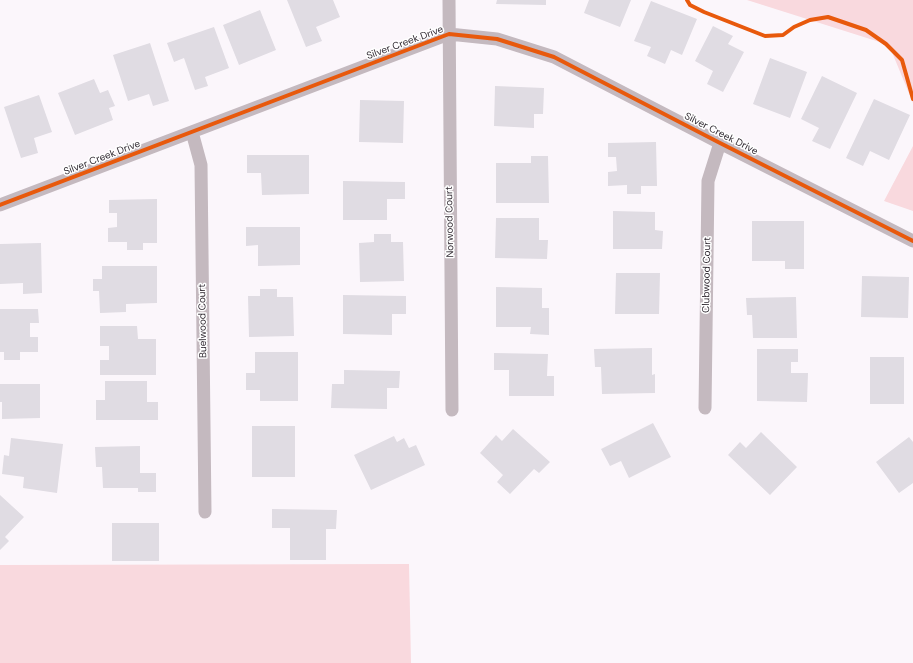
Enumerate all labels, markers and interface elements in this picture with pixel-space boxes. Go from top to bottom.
street label: Silver Creek Drive [365,24,445,62]
street label: Silver Creek Drive [682,110,760,158]
street label: Silver Creek Drive [62,138,142,178]
street label: Norwood Court [443,186,457,258]
street label: Clubwood Court [700,237,714,313]
street label: Buelwood Court [196,284,210,358]

